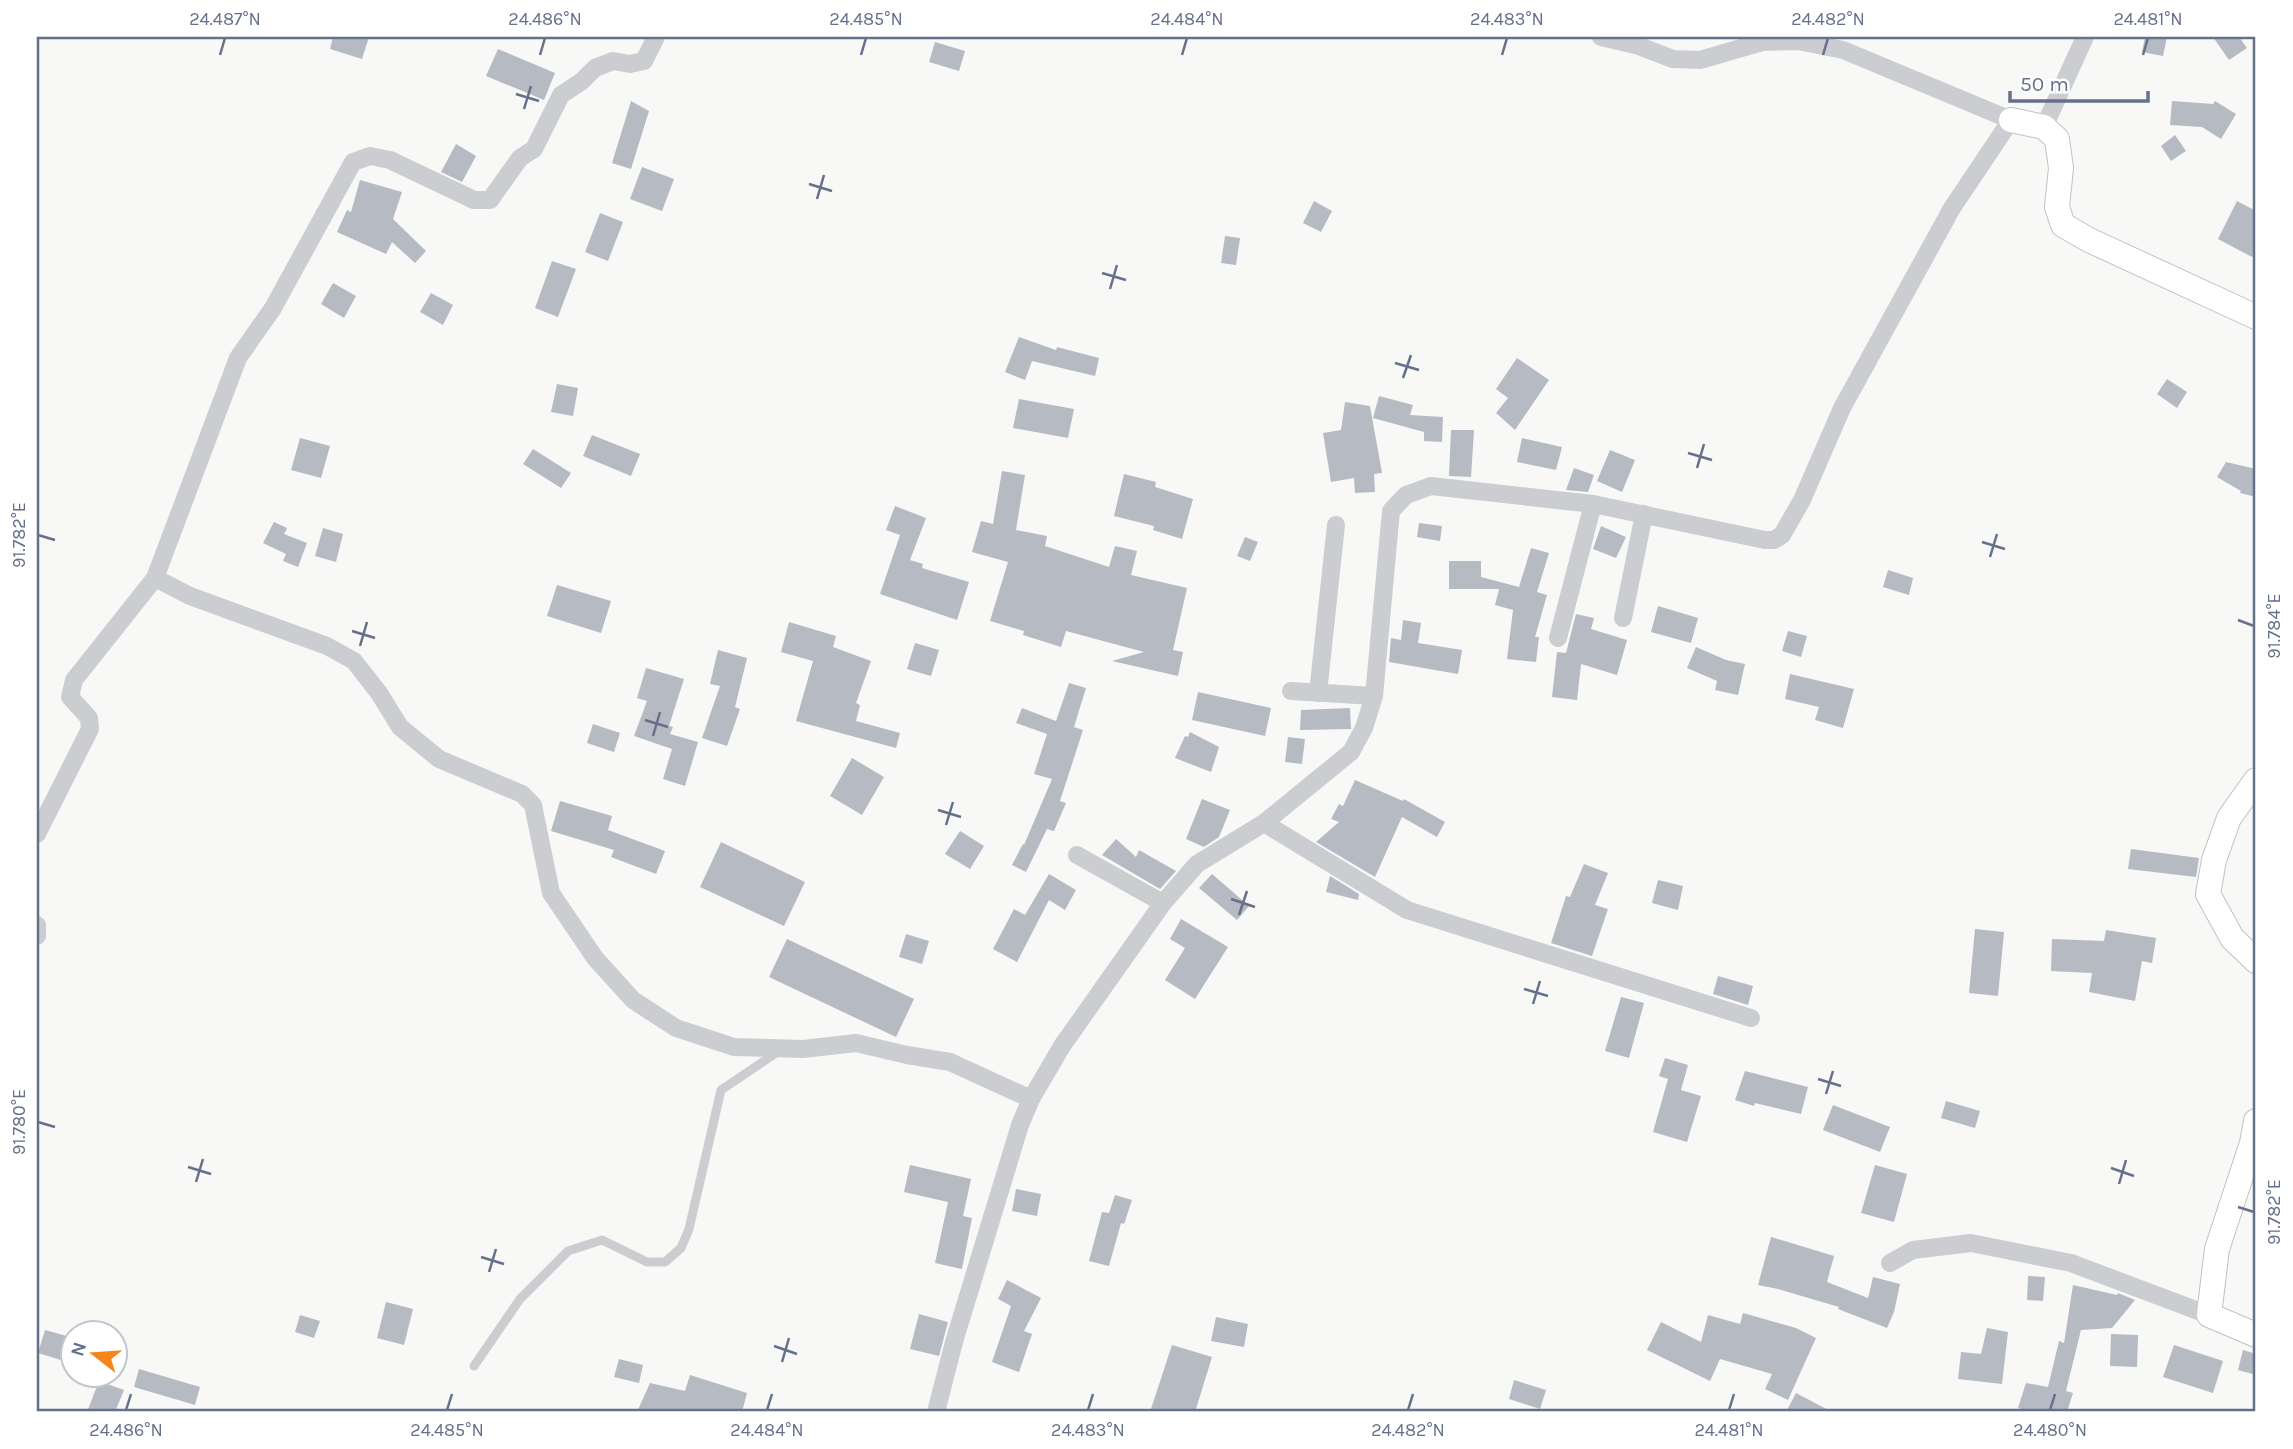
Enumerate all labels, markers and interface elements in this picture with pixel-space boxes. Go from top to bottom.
text: 24.487°N [189,8,261,30]
text: 24.486°N [508,8,582,30]
text: 24.485°N [829,8,903,30]
text: 24.484°N [1150,8,1224,30]
text: 24.483°N [1470,8,1544,30]
text: 24.482°N [1791,8,1865,30]
text: 24.481°N [2113,8,2183,30]
scale bar [2010,60,2148,104]
text: 50 m [2020,72,2069,96]
text: 91.782°E [8,502,30,568]
text: 91.784°E [2263,593,2285,659]
text: 91.780°E [8,1089,30,1155]
text: 91.782°E [2263,1179,2285,1245]
north arrow [60,1320,130,1390]
text: N [66,1340,91,1359]
text: 24.486°N [89,1419,163,1441]
text: 24.485°N [410,1419,484,1441]
text: 24.484°N [730,1419,804,1441]
text: 24.483°N [1051,1419,1125,1441]
text: 24.482°N [1371,1419,1445,1441]
text: 24.481°N [1694,1419,1764,1441]
text: 24.480°N [2013,1419,2087,1441]

